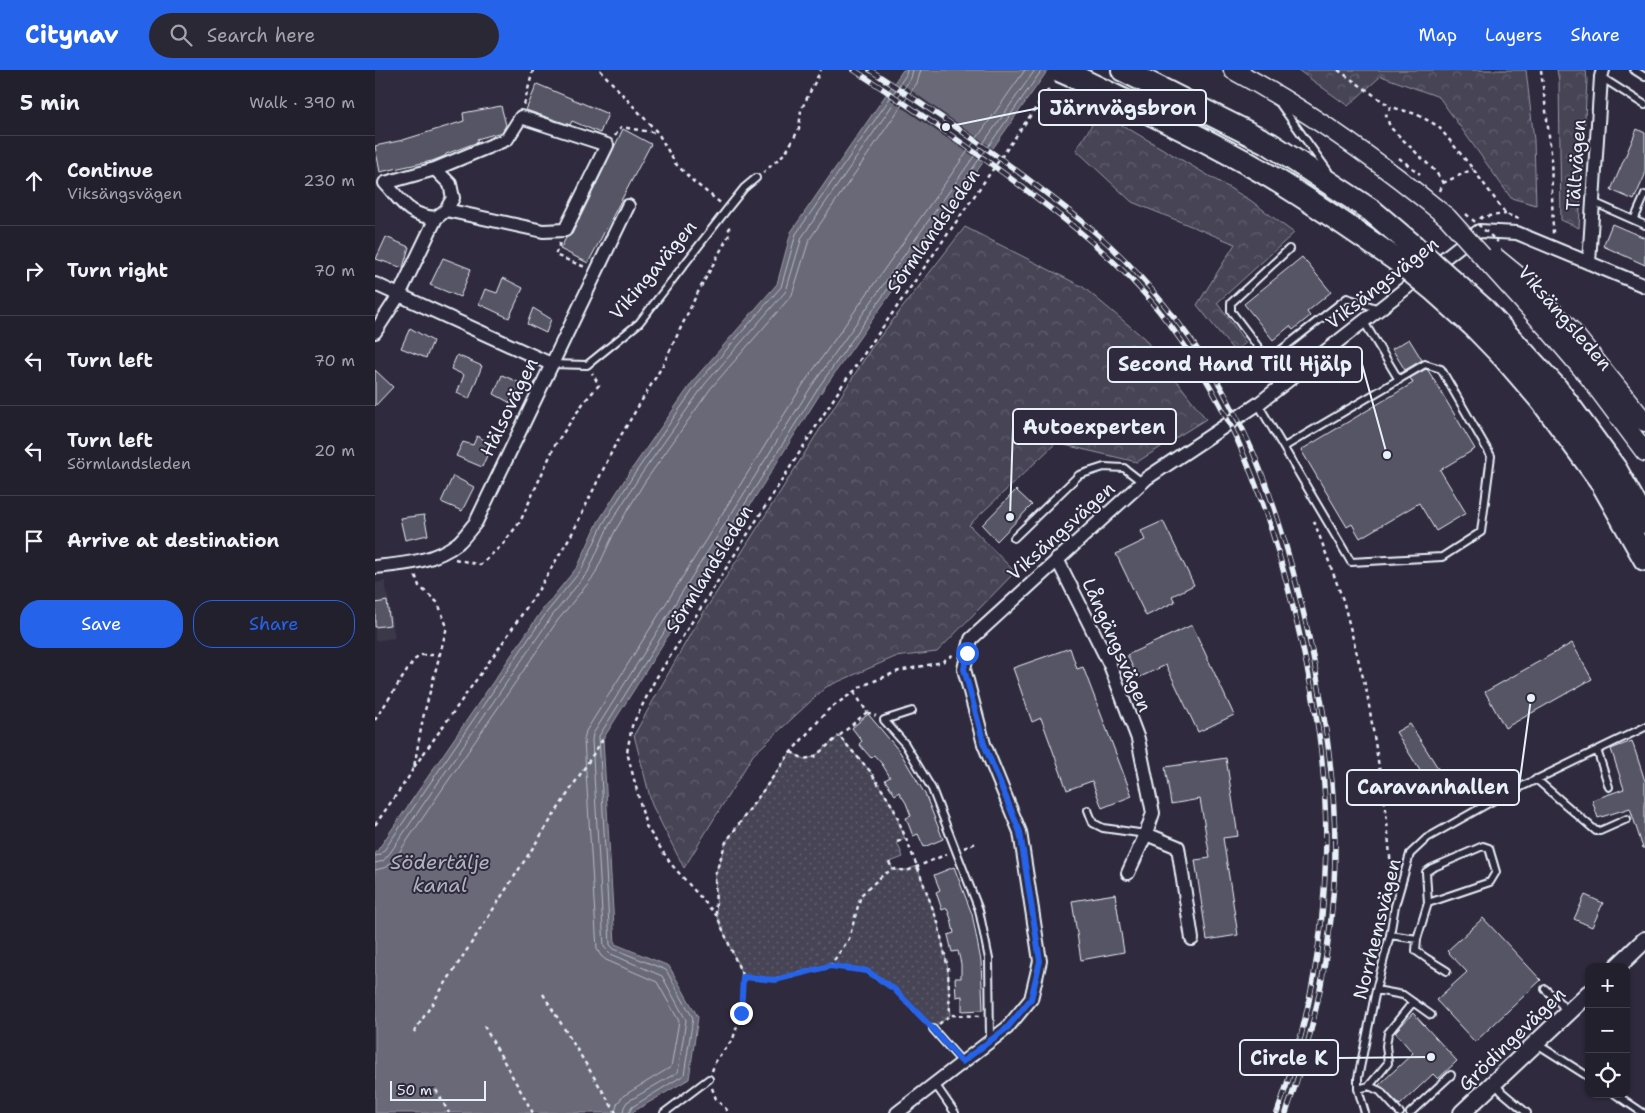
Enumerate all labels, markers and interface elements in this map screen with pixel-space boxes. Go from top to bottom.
search box [149,13,499,58]
text: Citynav [25,19,119,51]
icon: search [167,21,195,49]
text: Search here [207,23,315,48]
text: Map [1419,23,1457,47]
text: Layers [1485,23,1542,47]
text: Share [1570,23,1620,47]
text: 5 min [20,89,80,117]
callout: Järnvägsbron [1039,90,1206,125]
text: Walk · 390 m [249,92,355,113]
text: Järnvägsbron [1050,95,1196,121]
street label: Tältvägen [1560,119,1592,211]
text: Continue [67,158,153,183]
street label: Sörmlandsleden [881,164,985,298]
icon: ahead [20,167,48,195]
text: 230 m [303,170,355,191]
text: Viksängsvägen [67,183,182,204]
street label: Vikingavägen [604,215,702,325]
street label: Viksängsvägen [1320,231,1444,335]
icon: right [20,257,48,285]
text: Turn right [67,258,168,283]
text: 70 m [314,260,355,281]
street label: Viksängsleden [1512,260,1618,376]
icon: left [20,347,48,375]
callout: Second Hand Till Hjälp [1108,347,1362,382]
text: Turn left [67,348,153,373]
text: 70 m [314,350,355,371]
text: Second Hand Till Hjälp [1118,351,1352,377]
street label: Hälsovägen [474,354,544,460]
callout: Autoexperten [1013,409,1176,444]
text: Autoexperten [1022,414,1166,440]
text: Turn left [67,428,153,453]
icon: left [20,437,48,465]
text: 20 m [314,440,355,461]
text: Sörmlandsleden [67,453,191,474]
street label: Viksängsvägen [1002,476,1120,586]
street label: Sörmlandsleden [659,500,759,638]
icon: arrive [20,527,48,555]
text: Arrive at destination [67,528,279,553]
street label: Långängsvägen [1076,574,1158,716]
button: Save [20,600,183,648]
button: Share [193,600,355,648]
route start [956,642,979,665]
callout: Caravanhallen [1347,770,1519,805]
text: Caravanhallen [1357,774,1509,800]
water label: Södertälje kanal [390,849,490,898]
street label: Norrhemsvägen [1347,856,1407,1002]
map controls [1585,963,1630,1098]
button: + [1585,963,1630,1008]
street label: Grödingevägen [1453,982,1571,1096]
route end [730,1002,753,1025]
button: − [1585,1008,1630,1053]
callout: Circle K [1240,1040,1338,1075]
text: Circle K [1250,1045,1328,1071]
button: locate [1585,1053,1630,1098]
scale bar [390,1078,486,1101]
text: 50 m [397,1081,432,1099]

